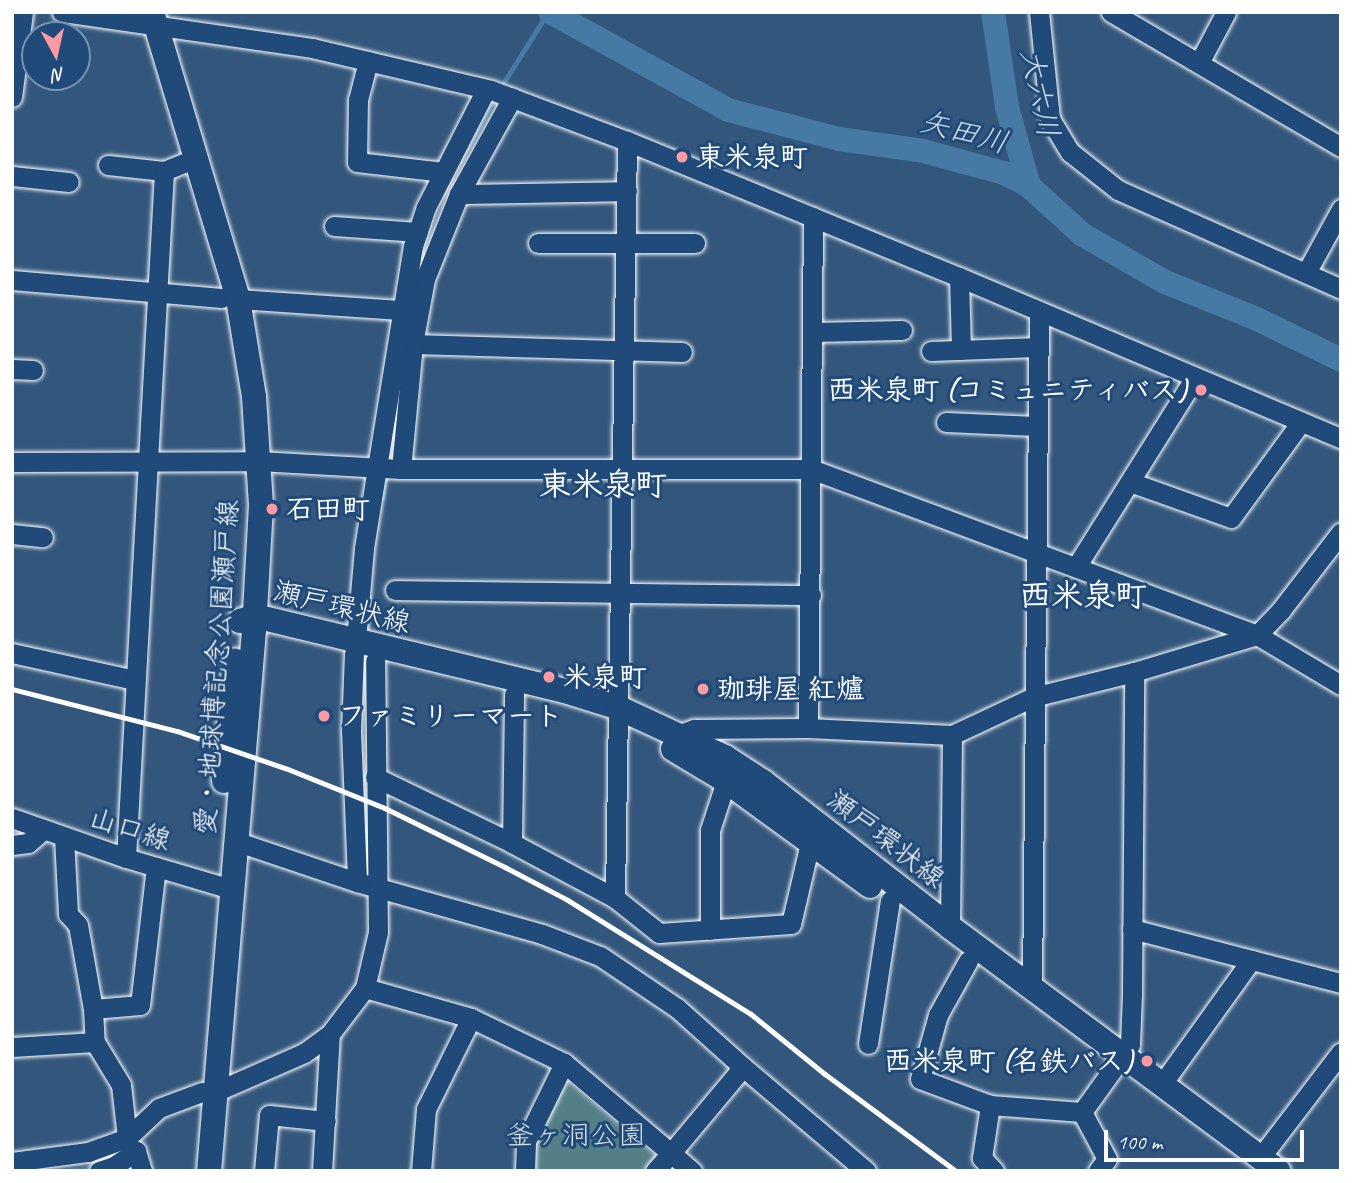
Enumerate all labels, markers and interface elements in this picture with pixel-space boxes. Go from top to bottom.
north arrow [21,21,91,91]
water label: 大六川 [1013,45,1067,141]
text: N [51,62,66,88]
water label: 矢田川 [916,103,1012,161]
place label: 東米泉町 [696,140,808,174]
marker: 東米泉町 [674,149,690,165]
place label: 西米泉町 (コミュニティバス) [826,373,1187,407]
marker: 西米泉町 (コミュニティバス) [1193,382,1209,398]
district label: 東米泉町 [539,466,667,504]
place label: 石田町 [286,492,370,526]
street label: 愛・地球博記念公園瀬戸線 [189,498,245,836]
marker: 石田町 [264,501,280,517]
street label: 瀬戸環状線 [270,574,414,640]
district label: 西米泉町 [1019,577,1147,615]
place label: 米泉町 [563,660,647,694]
marker: 米泉町 [541,669,557,685]
place label: 珈琲屋 紅爐 [717,672,864,706]
marker: 珈琲屋 紅爐 [695,681,711,697]
place label: ファミリーマート [338,699,562,733]
marker: ファミリーマート [316,708,332,724]
street label: 瀬戸環状線 [820,783,952,895]
street label: 山口線 [85,800,175,858]
place label: 西米泉町 (名鉄バス) [884,1044,1133,1078]
marker: 西米泉町 (名鉄バス) [1139,1053,1155,1069]
scale bar [1108,1116,1308,1160]
park label: 釜ヶ洞公園 [506,1118,646,1152]
text: 100 m [1117,1129,1162,1155]

